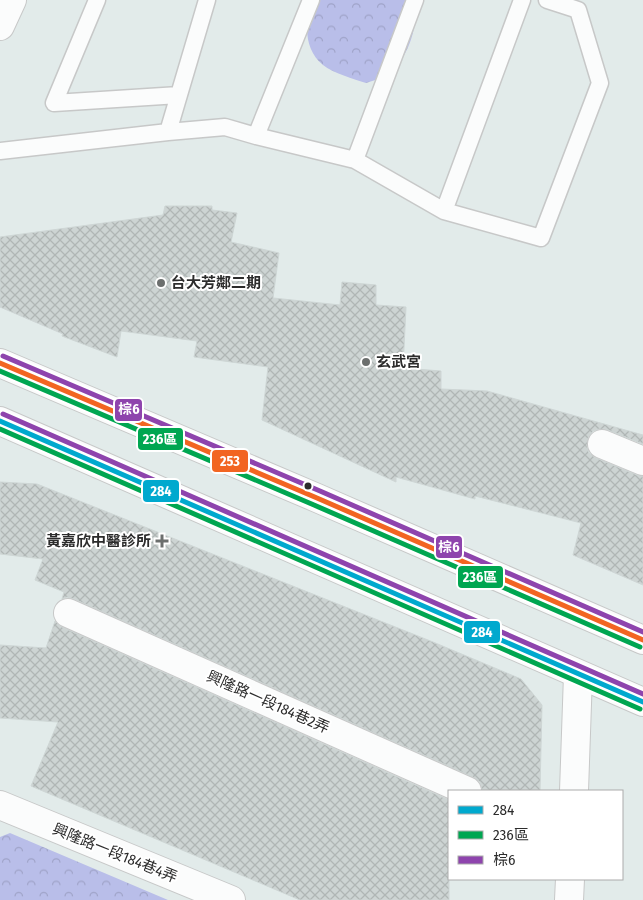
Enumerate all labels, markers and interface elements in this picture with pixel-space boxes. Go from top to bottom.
place label: 台大芳鄰二期 [171,274,261,292]
marker: 台大芳鄰二期 [155,277,167,289]
place label: 玄武宮 [376,353,421,371]
marker: 玄武宮 [360,356,372,368]
line badge: 棕6 [114,398,143,422]
text: 棕6 [118,401,140,418]
line badge: 236區 [137,427,184,451]
text: 236區 [142,431,177,448]
line badge: 253 [211,449,249,473]
text: 253 [219,453,240,470]
line badge: 284 [142,479,180,503]
unlabelled marker [303,481,313,491]
text: 284 [149,483,172,500]
place label: 黃嘉欣中醫診所 [46,532,151,550]
marker: 黃嘉欣中醫診所 [155,534,169,548]
line badge: 棕6 [435,535,463,559]
text: 棕6 [438,539,460,556]
line badge: 236區 [457,565,504,589]
text: 236區 [462,569,497,586]
line badge: 284 [463,620,501,644]
text: 284 [470,624,493,641]
street label: 興隆路一段184巷2弄 [204,667,332,737]
legend [448,790,623,880]
text: 284 [493,801,514,819]
street label: 興隆路一段184巷4弄 [50,820,180,886]
text: 236區 [493,826,529,844]
text: 棕6 [493,851,515,869]

